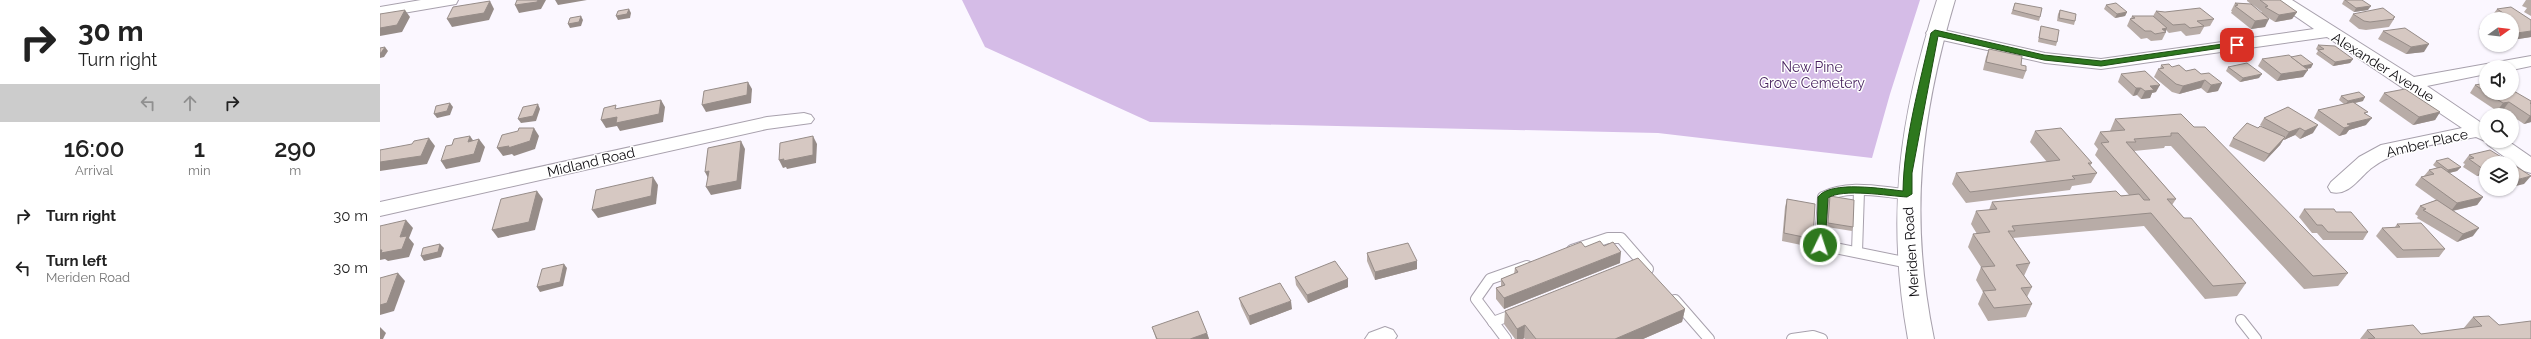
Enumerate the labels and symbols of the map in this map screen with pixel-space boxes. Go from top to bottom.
north arrow [2479,12,2519,52]
pin [2220,28,2254,62]
street label: Alexander Avenue [2329,29,2437,105]
park label: New Pine Grove Cemetery [1759,59,1865,91]
street label: Amber Place [2385,126,2469,160]
street label: Midland Road [546,144,636,180]
street label: Meriden Road [1900,206,1922,298]
position arrow [1799,224,1841,266]

